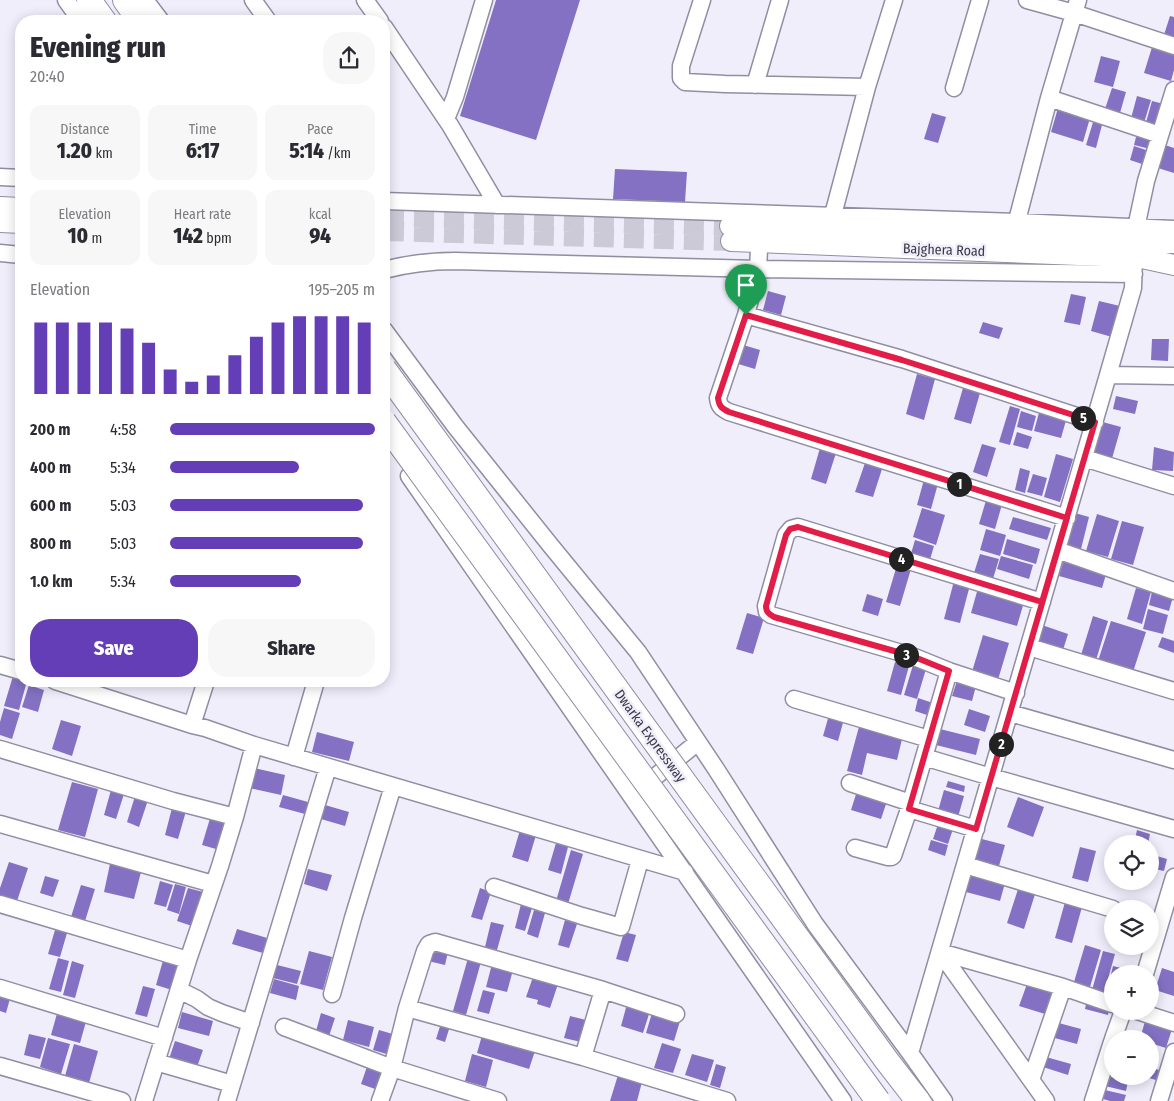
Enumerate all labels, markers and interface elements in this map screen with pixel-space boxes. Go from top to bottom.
text: Evening run [30,31,166,64]
button: share [323,32,375,84]
text: 20:40 [30,67,65,86]
text: Distance [60,121,109,138]
text: Time [189,121,216,138]
text: Pace [307,121,333,138]
text: 1.20 [57,138,92,164]
text: 6:17 [186,138,219,164]
text: 5:14 [289,138,324,164]
text: km [92,145,113,162]
text: /km [324,145,351,162]
text: Elevation [58,206,111,223]
text: Heart rate [174,206,231,223]
text: kcal [309,206,331,223]
text: 10 [67,223,88,249]
text: 142 [173,223,203,249]
text: 94 [309,223,331,249]
text: m [88,230,102,247]
text: bpm [203,230,232,247]
street label: Bajghera Road [903,240,985,260]
pin [725,264,767,315]
icon: arrive [732,271,760,299]
text: Elevation [30,280,90,299]
text: 195–205 m [308,280,375,299]
pin: 5 [1070,406,1096,430]
text: 5 [1080,410,1087,427]
text: 200 m [30,420,70,439]
text: 4:58 [110,420,137,439]
text: 400 m [30,458,71,477]
text: 5:34 [110,458,136,477]
pin: 1 [946,472,972,496]
text: 1 [957,476,962,493]
text: 600 m [30,496,71,515]
text: 5:03 [110,496,136,515]
text: 800 m [30,534,71,553]
text: 5:03 [110,534,136,553]
pin: 4 [888,546,914,572]
text: 4 [898,551,905,568]
text: 1.0 km [30,572,73,591]
text: 5:34 [110,572,136,591]
button: Save [30,619,198,677]
button: Share [208,619,375,677]
pin: 3 [894,642,918,668]
text: 3 [903,647,910,664]
street label: Dwarka Expressway [611,686,690,786]
pin: 2 [988,732,1014,756]
text: 2 [998,736,1005,753]
map controls [1104,835,1159,1085]
button: locate [1104,835,1159,890]
button: layers [1104,900,1159,955]
button: + [1104,965,1159,1020]
button: − [1104,1030,1159,1085]

